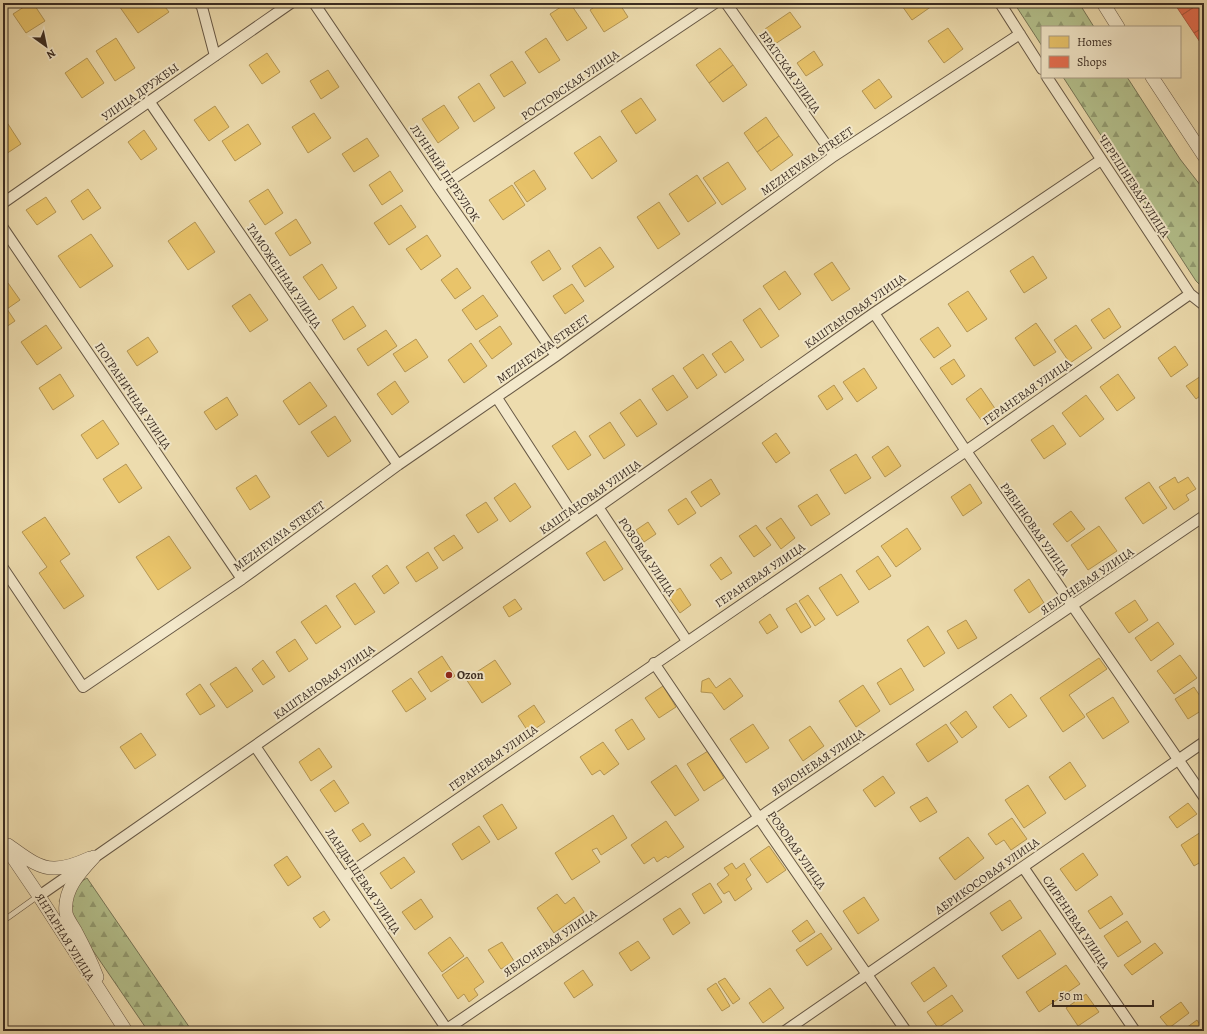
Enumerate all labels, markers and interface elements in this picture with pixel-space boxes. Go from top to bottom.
north arrow [26,26,66,66]
legend [1041,26,1181,78]
street label: БРАТСКАЯ УЛИЦА [756,28,825,117]
text: Homes [1077,34,1112,50]
text: N [44,45,59,62]
street label: РОСТОВСКАЯ УЛИЦА [518,46,623,124]
text: Shops [1077,54,1107,70]
street label: УЛИЦА ДРУЖБЫ [98,59,182,125]
street label: ЛУННЫЙ ПЕРЕУЛОК [407,121,484,225]
street label: MEZHEVAYA STREET [757,123,857,199]
street label: ЧЕРЕШНЕВАЯ УЛИЦА [1095,131,1174,241]
street label: ТАМОЖЕННАЯ УЛИЦА [243,221,326,332]
street label: КАШТАНОВАЯ УЛИЦА [801,269,910,352]
street label: MEZHEVAYA STREET [493,311,593,387]
street label: ПОГРАНИЧНАЯ УЛИЦА [91,339,175,453]
street label: ГЕРАНЕВАЯ УЛИЦА [979,355,1075,429]
street label: КАШТАНОВАЯ УЛИЦА [536,455,645,538]
street label: РЯБИНОВАЯ УЛИЦА [997,479,1074,580]
street label: MEZHEVAYA STREET [230,497,329,575]
street label: РОЗОВАЯ УЛИЦА [615,514,680,600]
street label: ГЕРАНЕВАЯ УЛИЦА [712,538,809,611]
street label: ЯБЛОНЕВАЯ УЛИЦА [1037,543,1138,618]
street label: КАШТАНОВАЯ УЛИЦА [270,640,379,723]
place label: Ozon [457,667,484,683]
marker: Ozon [444,670,454,680]
street label: ГЕРАНЕВАЯ УЛИЦА [445,721,541,795]
street label: ЯБЛОНЕВАЯ УЛИЦА [768,724,869,799]
street label: РОЗОВАЯ УЛИЦА [764,808,831,893]
street label: ЛАНДЫШЕВАЯ УЛИЦА [322,825,405,938]
street label: АБРИКОСОВАЯ УЛИЦА [931,833,1043,919]
street label: СИРЕНЕВАЯ УЛИЦА [1039,872,1114,973]
street label: ЯНТАРНАЯ УЛИЦА [32,890,99,985]
street label: ЯБЛОНЕВАЯ УЛИЦА [500,905,601,980]
scale bar [1053,982,1153,1008]
text: 50 m [1059,988,1083,1004]

